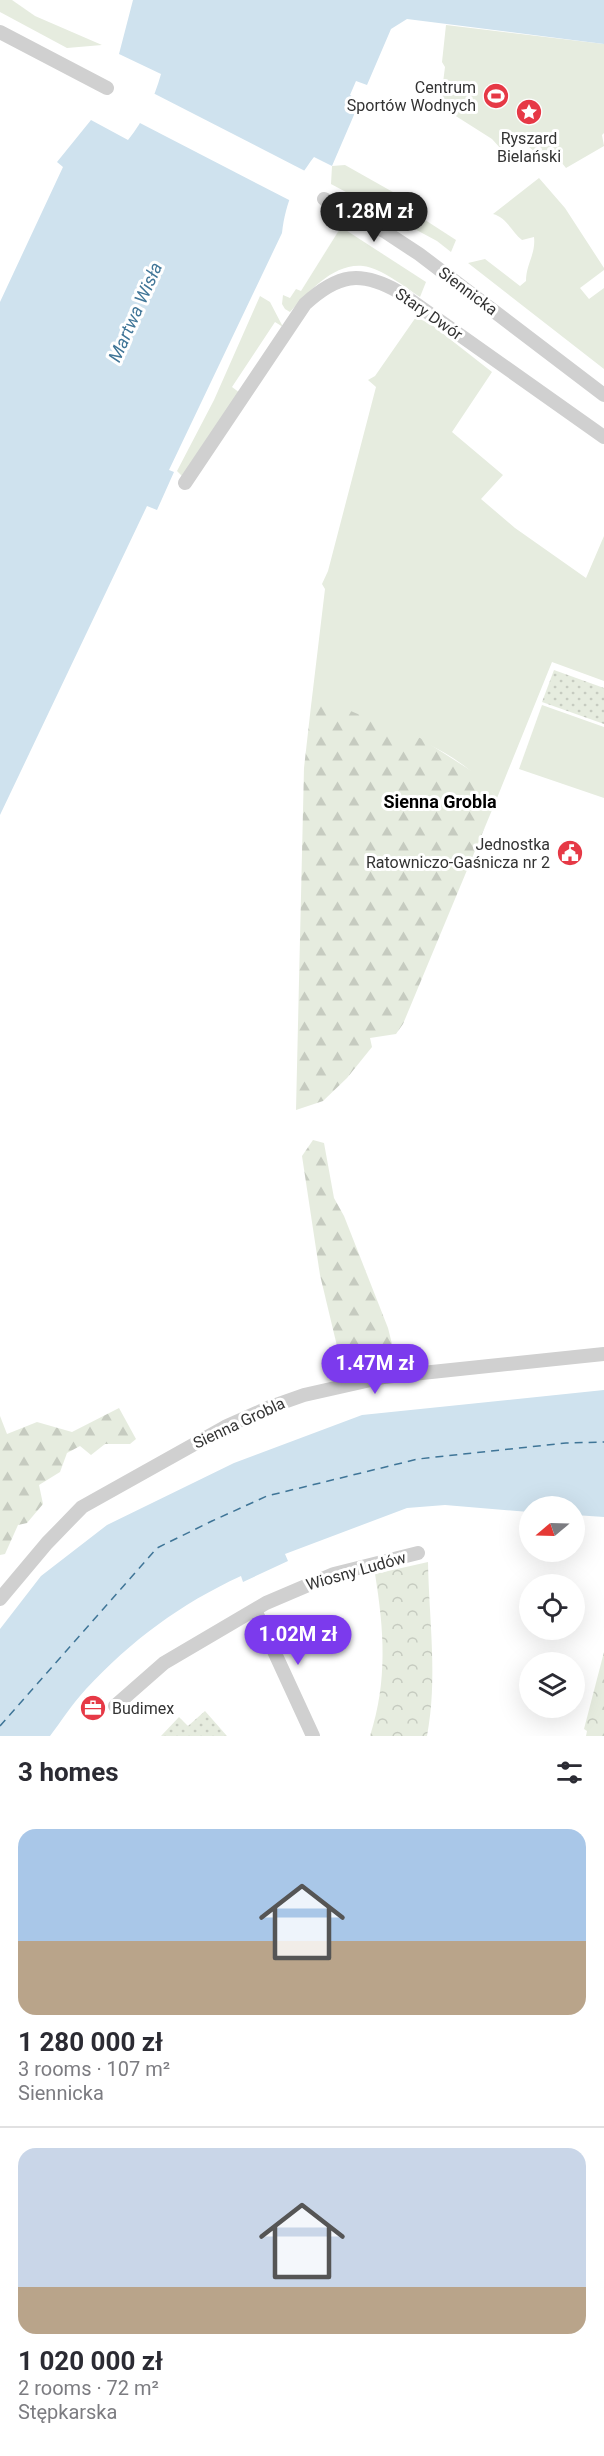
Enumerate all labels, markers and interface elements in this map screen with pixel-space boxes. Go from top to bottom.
place label: Centrum Sportów Wodnych [347,78,476,115]
sports icon: Centrum Sportów Wodnych [481,81,511,111]
place icon: Ryszard Bielański [514,97,544,127]
place label: Ryszard Bielański [497,129,561,166]
pin: 1.28M zł [312,192,436,243]
text: 1.28M zł [334,199,414,223]
water label: Martwa Wisła [104,259,166,365]
street label: Siennicka [435,263,501,319]
street label: Stary Dwór [392,284,467,344]
district label: Sienna Grobla [383,791,497,812]
place label: Jednostka Ratowniczo-Gaśnicza nr 2 [366,835,550,872]
public building icon: Jednostka Ratowniczo-Gaśnicza nr 2 [555,838,585,868]
pin: 1.47M zł [313,1344,437,1395]
text: 1.47M zł [335,1351,415,1375]
street label: Sienna Grobla [190,1393,288,1453]
north arrow [519,1496,585,1562]
map controls [519,1496,585,1718]
street label: Wiosny Ludów [304,1548,408,1594]
button: locate [519,1574,585,1640]
pin: 1.02M zł [236,1615,360,1666]
text: 1.02M zł [258,1622,338,1646]
button: layers [519,1652,585,1718]
office icon: Budimex [78,1693,108,1723]
place label: Budimex [112,1699,174,1718]
icon: filters [553,1756,586,1789]
text: 3 homes [18,1757,119,1787]
icon: home [248,1868,356,1976]
text: 1 280 000 zł [18,2027,163,2057]
text: 3 rooms · 107 m² [18,2057,170,2081]
text: Siennicka [18,2081,104,2105]
icon: home [248,2187,356,2295]
text: 1 020 000 zł [18,2346,163,2376]
text: 2 rooms · 72 m² [18,2376,159,2400]
text: Stępkarska [18,2400,117,2424]

